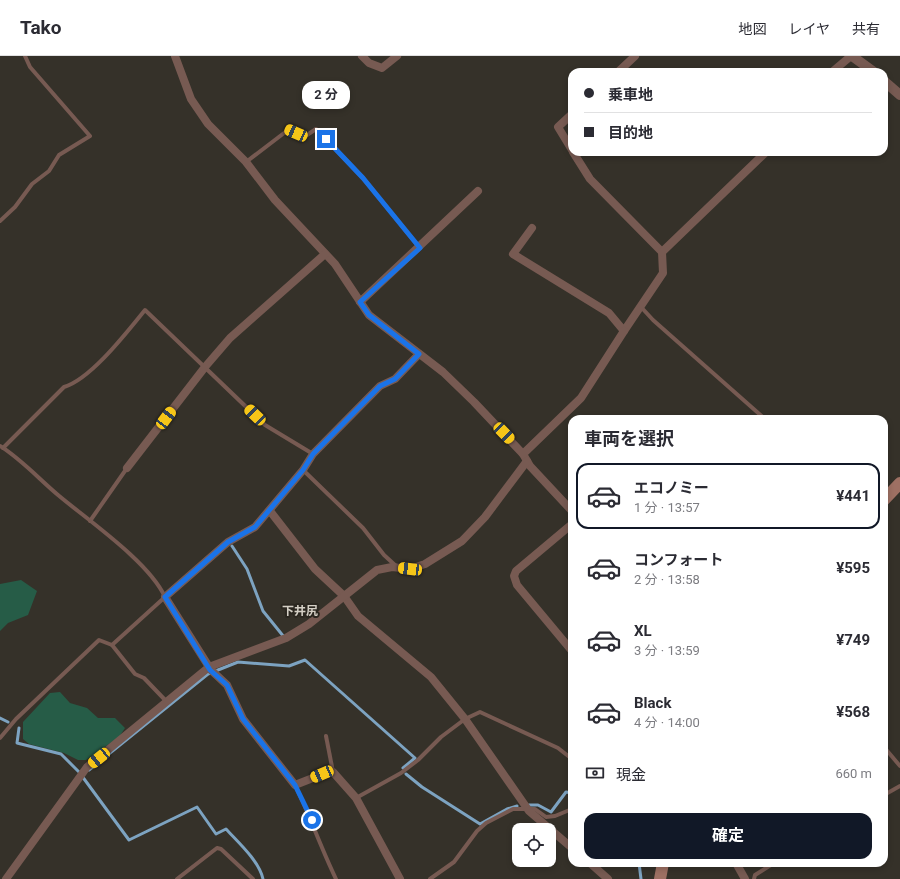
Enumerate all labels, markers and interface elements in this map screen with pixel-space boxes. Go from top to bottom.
text: Tako [20,16,61,39]
text: 地図 [738,21,766,37]
text: レイヤ [788,21,830,37]
text: 共有 [852,21,880,37]
callout: 2 分 [302,81,350,109]
text: 乗車地 [608,86,653,104]
text: 2 分 [314,87,338,102]
car [283,123,309,143]
text: 目的地 [608,124,653,142]
route end [317,130,335,148]
car [242,402,268,428]
car [154,405,178,431]
car [491,420,517,446]
text: 車両を選択 [584,428,674,449]
icon: car [586,478,622,514]
text: エコノミー [634,479,709,497]
text: ¥441 [836,487,870,505]
text: 1 分 · 13:57 [634,500,700,515]
icon: car [586,550,622,586]
text: コンフォート [634,551,724,569]
text: ¥595 [836,559,870,577]
car [397,562,423,576]
text: 2 分 · 13:58 [634,572,700,587]
district label: 下井尻 [282,604,318,618]
icon: car [586,622,622,658]
text: XL [634,622,652,640]
text: ¥749 [836,631,870,649]
text: 3 分 · 13:59 [634,643,700,658]
icon: car [586,694,622,730]
text: Black [634,694,671,712]
text: ¥568 [836,703,870,721]
text: 4 分 · 14:00 [634,715,700,730]
car [86,746,112,770]
icon: cash [584,762,606,784]
car [309,764,335,784]
text: 現金 [616,766,646,784]
text: 660 m [835,766,872,781]
route start [303,811,321,829]
button: 確定 [584,813,872,859]
map controls [512,823,556,867]
button: locate [512,823,556,867]

